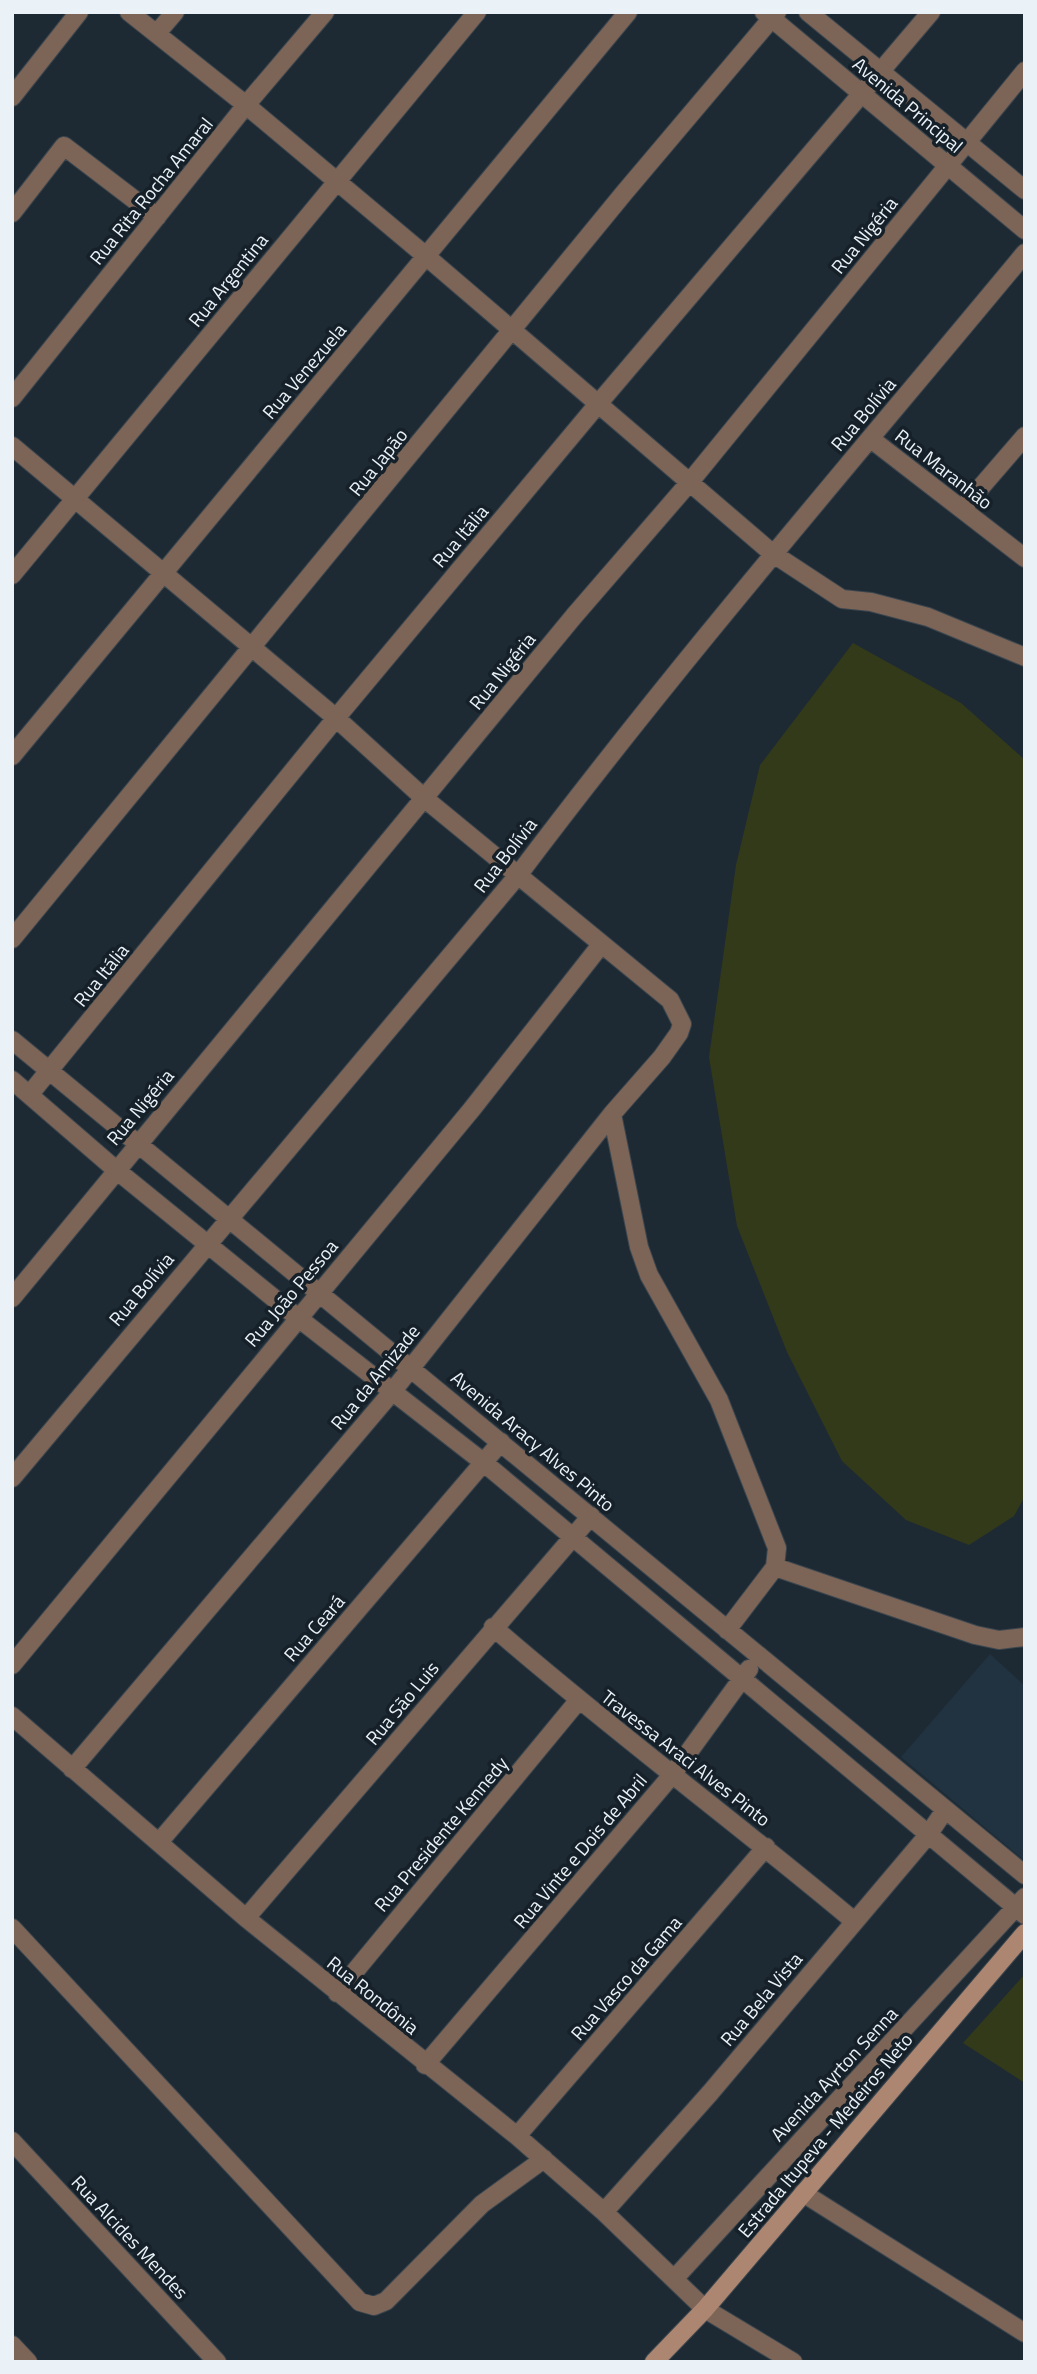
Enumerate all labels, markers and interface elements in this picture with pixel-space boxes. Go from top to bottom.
street label: Avenida Principal [847,50,970,160]
street label: Rua Rita Rocha Amaral [82,111,219,271]
street label: Rua Nigéria [823,189,904,280]
street label: Rua Argentina [181,226,275,333]
street label: Rua Venezuela [255,316,353,425]
street label: Rua Bolívia [823,370,902,457]
street label: Rua Japão [341,421,414,502]
street label: Rua Maranhão [889,421,999,516]
street label: Rua Itália [425,498,495,573]
street label: Rua Nigéria [461,625,542,716]
street label: Rua Bolívia [466,811,544,899]
street label: Rua Itália [66,936,136,1013]
street label: Rua Nigéria [99,1062,181,1151]
street label: Rua João Pessoa [237,1232,345,1353]
street label: Rua Bolívia [101,1245,180,1332]
street label: Rua da Amizade [323,1318,426,1436]
street label: Avenida Aracy Alves Pinto [445,1363,622,1518]
street label: Rua Ceará [276,1587,351,1668]
street label: Rua São Luis [358,1654,445,1751]
street label: Travessa Araci Alves Pinto [595,1682,777,1833]
street label: Rua Presidente Kennedy [367,1750,514,1918]
street label: Rua Vinte e Dois de Abril [506,1767,653,1935]
street label: Rua Vasco da Gama [563,1909,688,2046]
street label: Rua Bela Vista [713,1945,809,2052]
street label: Rua Rondônia [321,1948,426,2041]
street label: Avenida Ayrton Senna [763,1999,904,2148]
street label: Estrada Itupeva - Medeiros Neto [730,2026,919,2243]
street label: Rua Alcides Mendes [65,2168,196,2305]

